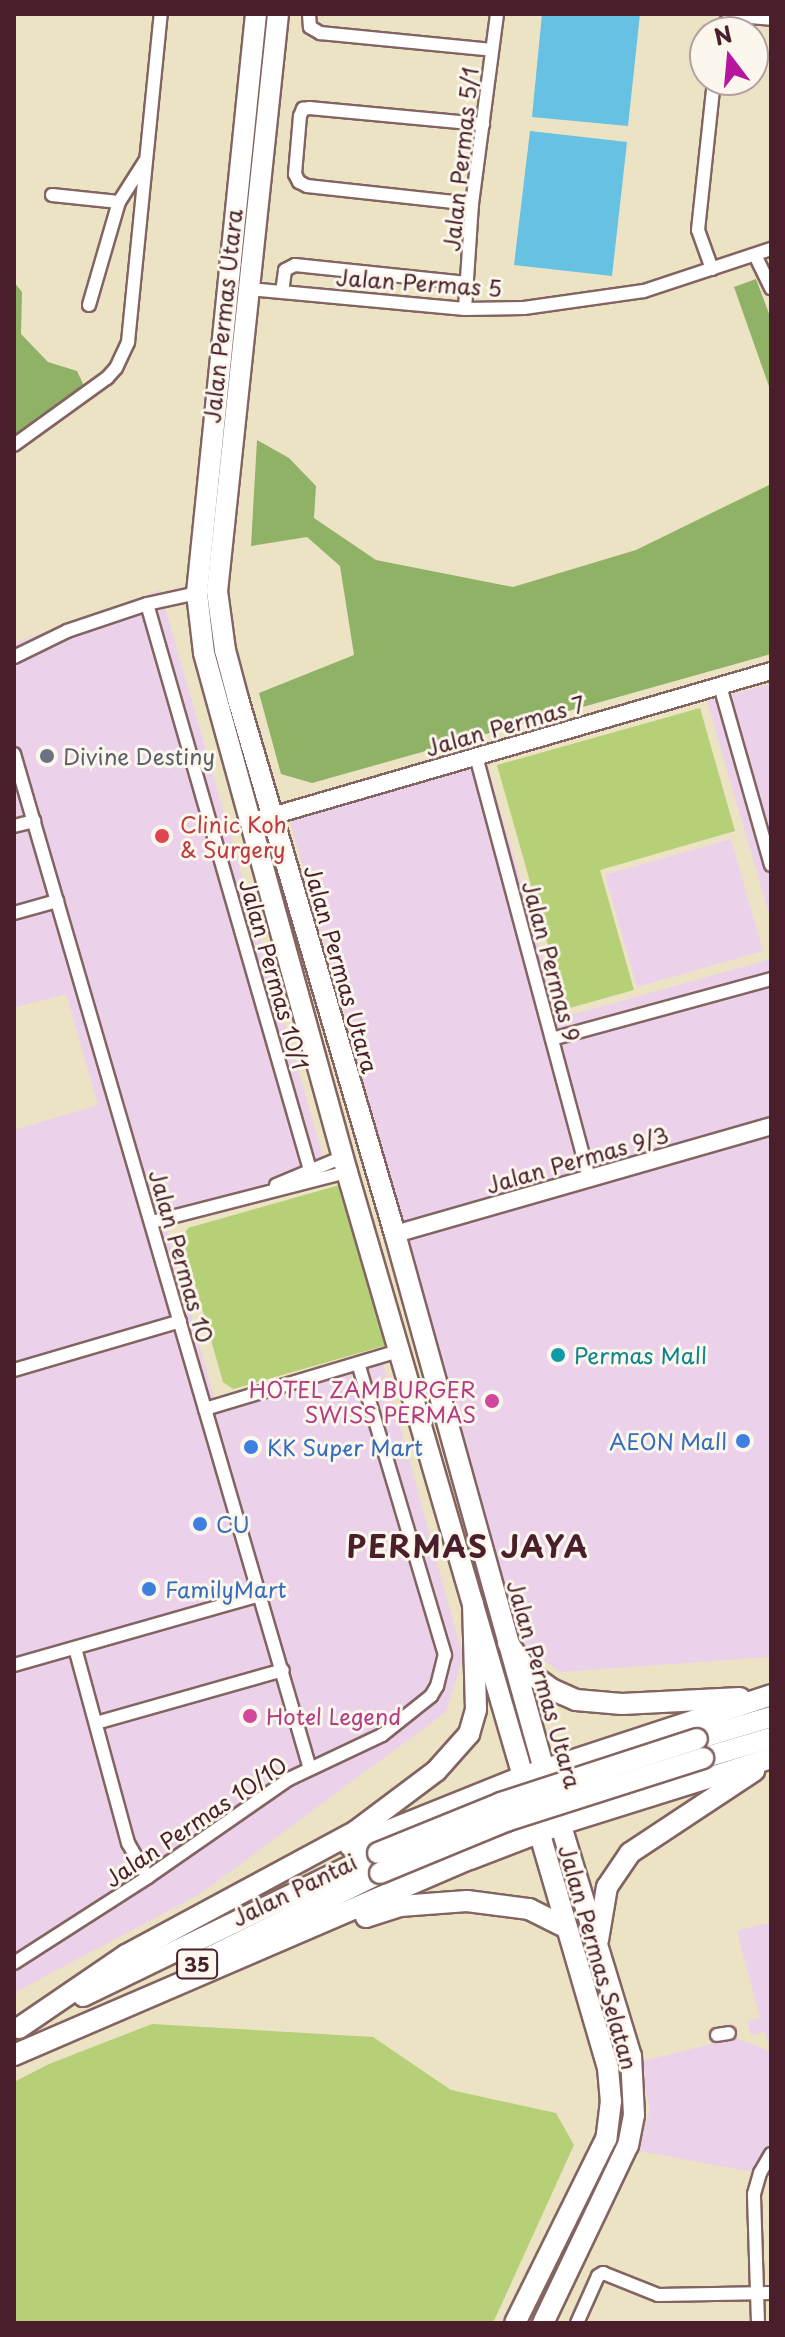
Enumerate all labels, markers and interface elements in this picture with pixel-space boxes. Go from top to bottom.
north arrow [689,16,769,96]
text: N [710,16,736,53]
street label: Jalan Permas 5/1 [437,65,483,253]
street label: Jalan Permas Utara [198,208,246,424]
street label: Jalan Permas 5 [335,263,503,301]
street label: Jalan Permas 7 [422,689,588,761]
place label: Divine Destiny [63,743,216,769]
marker: Divine Destiny [38,747,56,765]
place label: Clinic Koh & Surgery [180,810,287,862]
marker: Clinic Koh & Surgery [151,825,173,847]
street label: Jalan Permas Utara [300,862,384,1076]
street label: Jalan Permas 10/1 [235,875,315,1073]
street label: Jalan Permas 9 [518,877,586,1045]
street label: Jalan Permas 9/3 [482,1120,672,1198]
street label: Jalan Permas 10 [145,1166,219,1346]
place label: Permas Mall [574,1342,707,1368]
marker: Permas Mall [549,1346,567,1364]
place label: HOTEL ZAMBURGER SWISS PERMAS [246,1375,476,1426]
marker: HOTEL ZAMBURGER SWISS PERMAS [483,1392,501,1410]
place label: AEON Mall [608,1428,727,1454]
marker: AEON Mall [734,1432,752,1450]
place label: KK Super Mart [267,1434,427,1460]
marker: KK Super Mart [242,1438,260,1456]
place label: CU [216,1511,250,1537]
marker: CU [191,1515,209,1533]
district label: PERMAS JAYA [347,1528,589,1564]
place label: FamilyMart [165,1576,287,1602]
street label: Jalan Permas Utara [503,1577,587,1791]
marker: FamilyMart [140,1580,158,1598]
place label: Hotel Legend [266,1703,402,1729]
marker: Hotel Legend [241,1707,259,1725]
street label: Jalan Permas 10/10 [99,1750,291,1892]
street label: Jalan Permas Selatan [554,1841,644,2073]
street label: Jalan Pantai [227,1847,361,1931]
road number: 35 [175,1948,219,1980]

